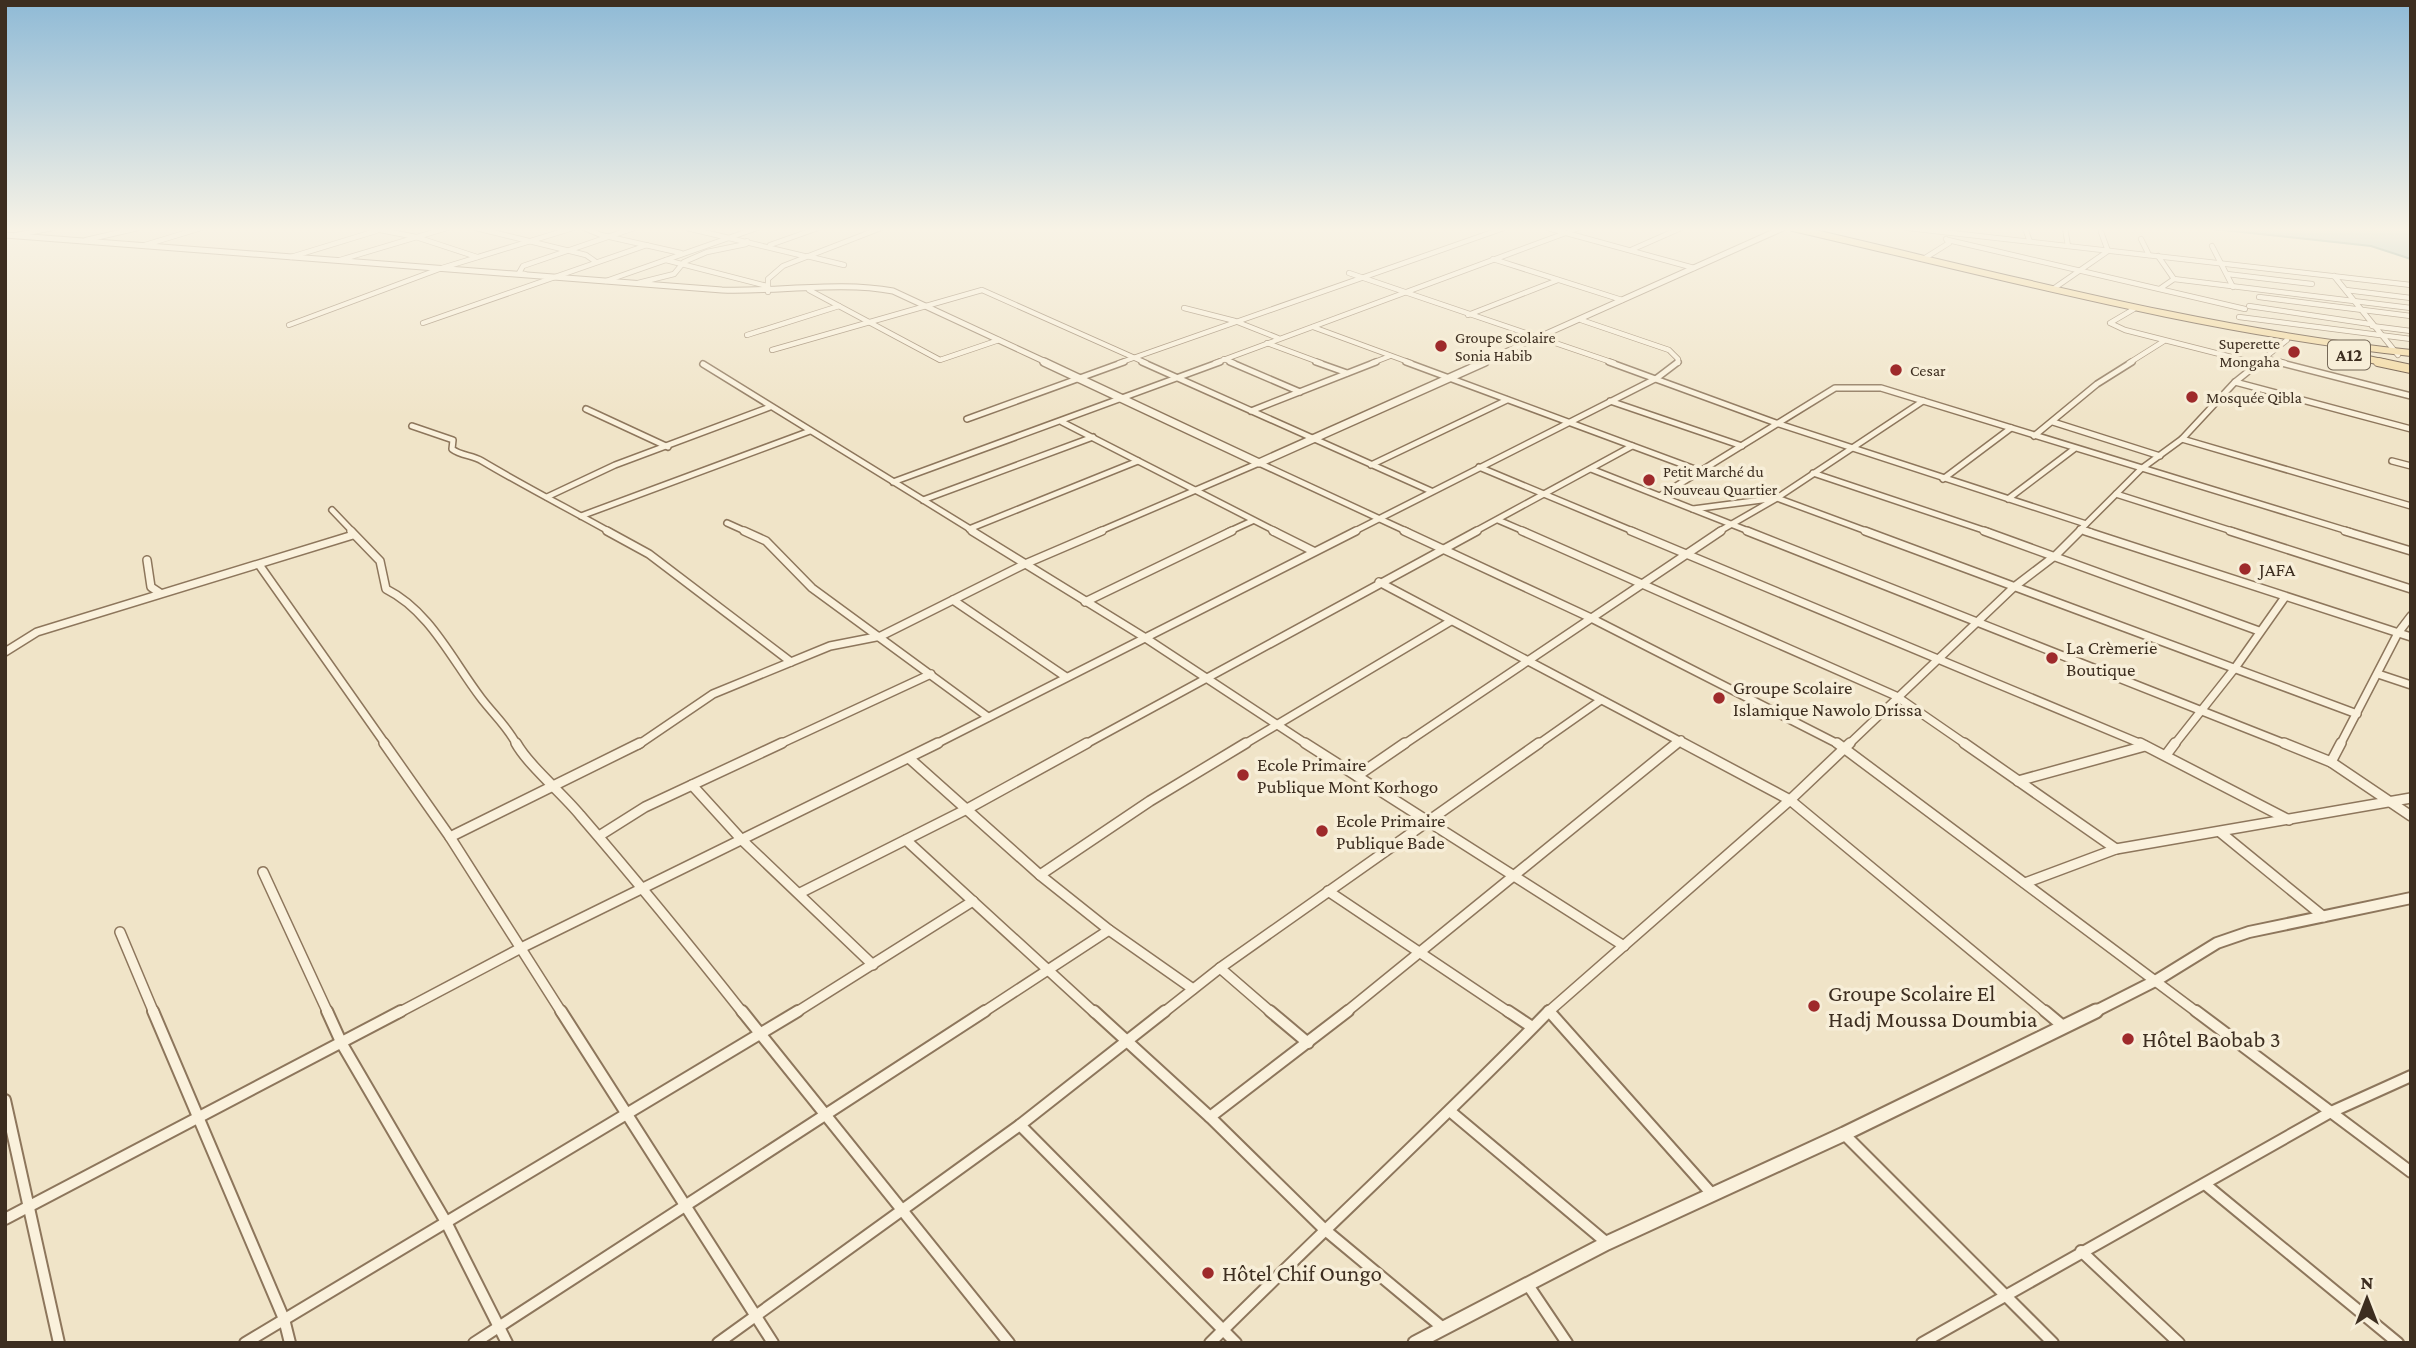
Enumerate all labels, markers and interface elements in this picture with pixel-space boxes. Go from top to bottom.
place label: Groupe Scolaire Sonia Habib [1455,329,1555,364]
place label: Superette Mongaha [2219,335,2281,371]
marker: Groupe Scolaire Sonia Habib [1433,338,1449,354]
road number: A12 [2328,340,2370,370]
marker: Superette Mongaha [2286,344,2302,360]
marker: Cesar [1888,362,1904,378]
place label: Cesar [1910,362,1946,379]
marker: Mosquée Qibla [2184,389,2200,405]
place label: Mosquée Qibla [2206,389,2303,407]
place label: Petit Marché du Nouveau Quartier [1663,463,1778,498]
marker: Petit Marché du Nouveau Quartier [1641,472,1657,488]
place label: JAFA [2257,559,2295,580]
marker: JAFA [2237,561,2253,577]
place label: La Crèmerie Boutique [2066,637,2157,680]
marker: La Crèmerie Boutique [2044,650,2060,666]
place label: Groupe Scolaire Islamique Nawolo Drissa [1733,677,1923,720]
marker: Groupe Scolaire Islamique Nawolo Drissa [1711,690,1727,706]
place label: Ecole Primaire Publique Mont Korhogo [1257,754,1438,797]
marker: Ecole Primaire Publique Mont Korhogo [1235,767,1251,783]
place label: Ecole Primaire Publique Bade [1336,810,1445,853]
marker: Ecole Primaire Publique Bade [1314,823,1330,839]
place label: Groupe Scolaire El Hadj Moussa Doumbia [1828,980,2038,1032]
marker: Groupe Scolaire El Hadj Moussa Doumbia [1806,998,1822,1014]
place label: Hôtel Baobab 3 [2142,1026,2281,1052]
marker: Hôtel Baobab 3 [2120,1031,2136,1047]
place label: Hôtel Chif Oungo [1222,1260,1382,1286]
north arrow [2332,1264,2402,1334]
marker: Hôtel Chif Oungo [1200,1265,1216,1281]
text: N [2361,1272,2374,1293]

